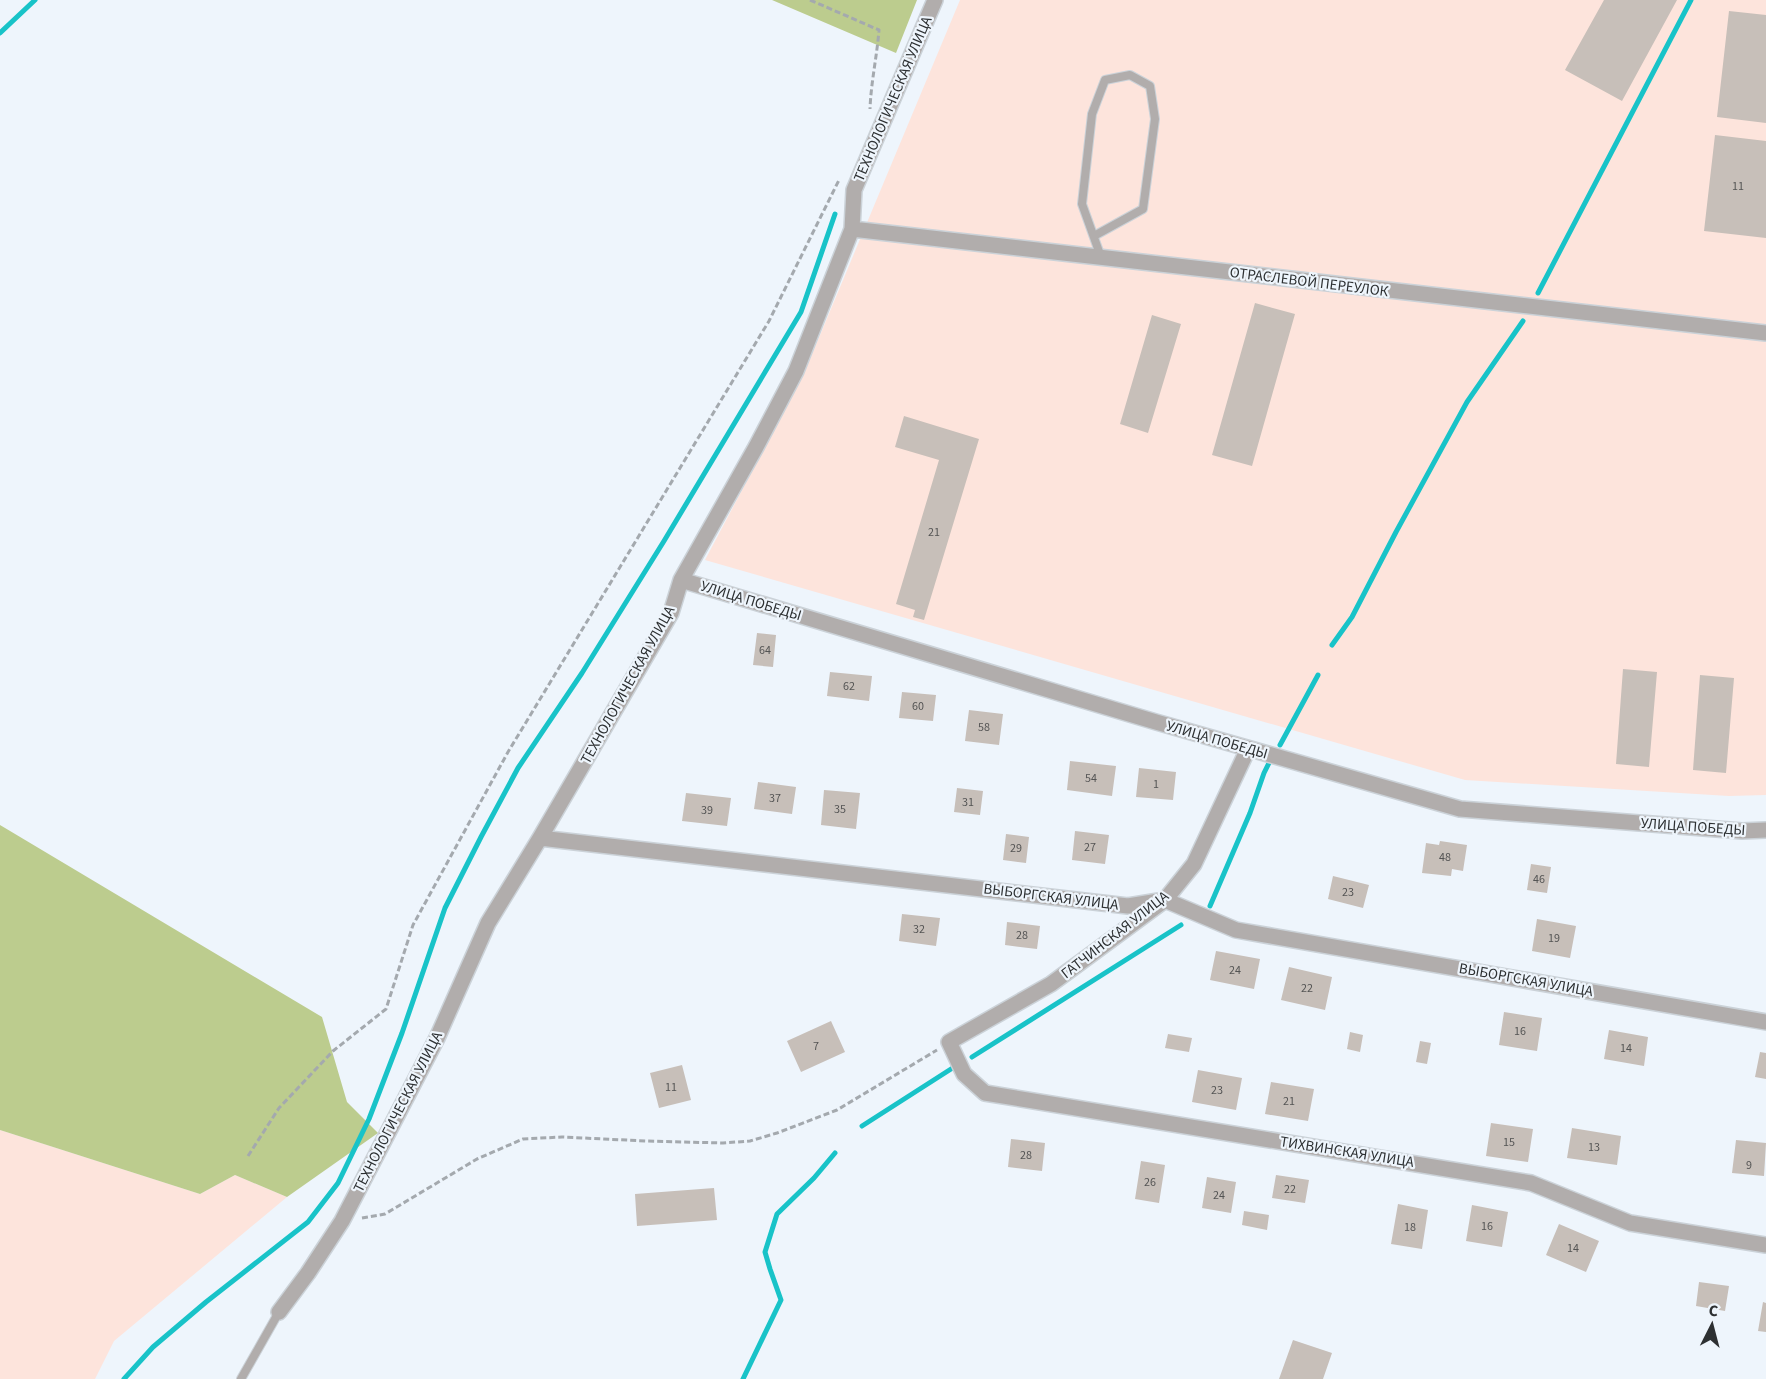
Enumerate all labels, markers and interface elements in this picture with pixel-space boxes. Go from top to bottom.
street label: ТЕХНОЛОГИЧЕСКАЯ УЛИЦА [849,12,938,185]
house number: 11 [1732,178,1744,195]
street label: ОТРАСЛЕВОЙ ПЕРЕУЛОК [1228,262,1390,302]
house number: 21 [928,524,940,541]
street label: УЛИЦА ПОБЕДЫ [698,576,804,626]
street label: ТЕХНОЛОГИЧЕСКАЯ УЛИЦА [576,601,681,768]
house number: 64 [759,642,771,659]
house number: 62 [843,678,855,695]
house number: 60 [912,698,924,715]
street label: УЛИЦА ПОБЕДЫ [1164,716,1270,764]
house number: 58 [978,719,990,736]
house number: 54 [1085,770,1097,787]
house number: 1 [1153,776,1159,793]
house number: 37 [769,790,781,807]
house number: 31 [962,794,974,811]
house number: 35 [834,801,846,818]
house number: 39 [701,802,713,819]
street label: УЛИЦА ПОБЕДЫ [1640,813,1746,841]
house number: 27 [1084,839,1096,856]
house number: 29 [1010,840,1022,857]
house number: 48 [1439,849,1451,866]
house number: 46 [1533,871,1545,888]
street label: ВЫБОРГСКАЯ УЛИЦА [982,878,1121,916]
house number: 23 [1342,884,1354,901]
street label: ГАТЧИНСКАЯ УЛИЦА [1057,886,1174,984]
house number: 32 [913,921,925,938]
house number: 28 [1016,927,1028,944]
house number: 19 [1548,930,1560,947]
street label: ВЫБОРГСКАЯ УЛИЦА [1457,958,1596,1002]
house number: 24 [1229,962,1241,979]
house number: 22 [1301,980,1313,997]
house number: 16 [1514,1023,1526,1040]
street label: ТЕХНОЛОГИЧЕСКАЯ УЛИЦА [348,1027,448,1196]
house number: 7 [813,1038,819,1055]
house number: 14 [1620,1040,1632,1057]
house number: 11 [665,1079,677,1096]
house number: 23 [1211,1082,1223,1099]
house number: 21 [1283,1093,1295,1110]
street label: ТИХВИНСКАЯ УЛИЦА [1279,1131,1416,1173]
house number: 15 [1503,1134,1515,1151]
house number: 13 [1588,1139,1600,1156]
house number: 28 [1020,1147,1032,1164]
house number: 9 [1746,1157,1752,1174]
house number: 26 [1144,1174,1156,1191]
house number: 22 [1284,1181,1296,1198]
house number: 24 [1213,1187,1225,1204]
house number: 16 [1481,1218,1493,1235]
house number: 18 [1404,1219,1416,1236]
house number: 14 [1567,1240,1579,1257]
north arrow [1682,1295,1742,1355]
text: С [1708,1300,1719,1323]

